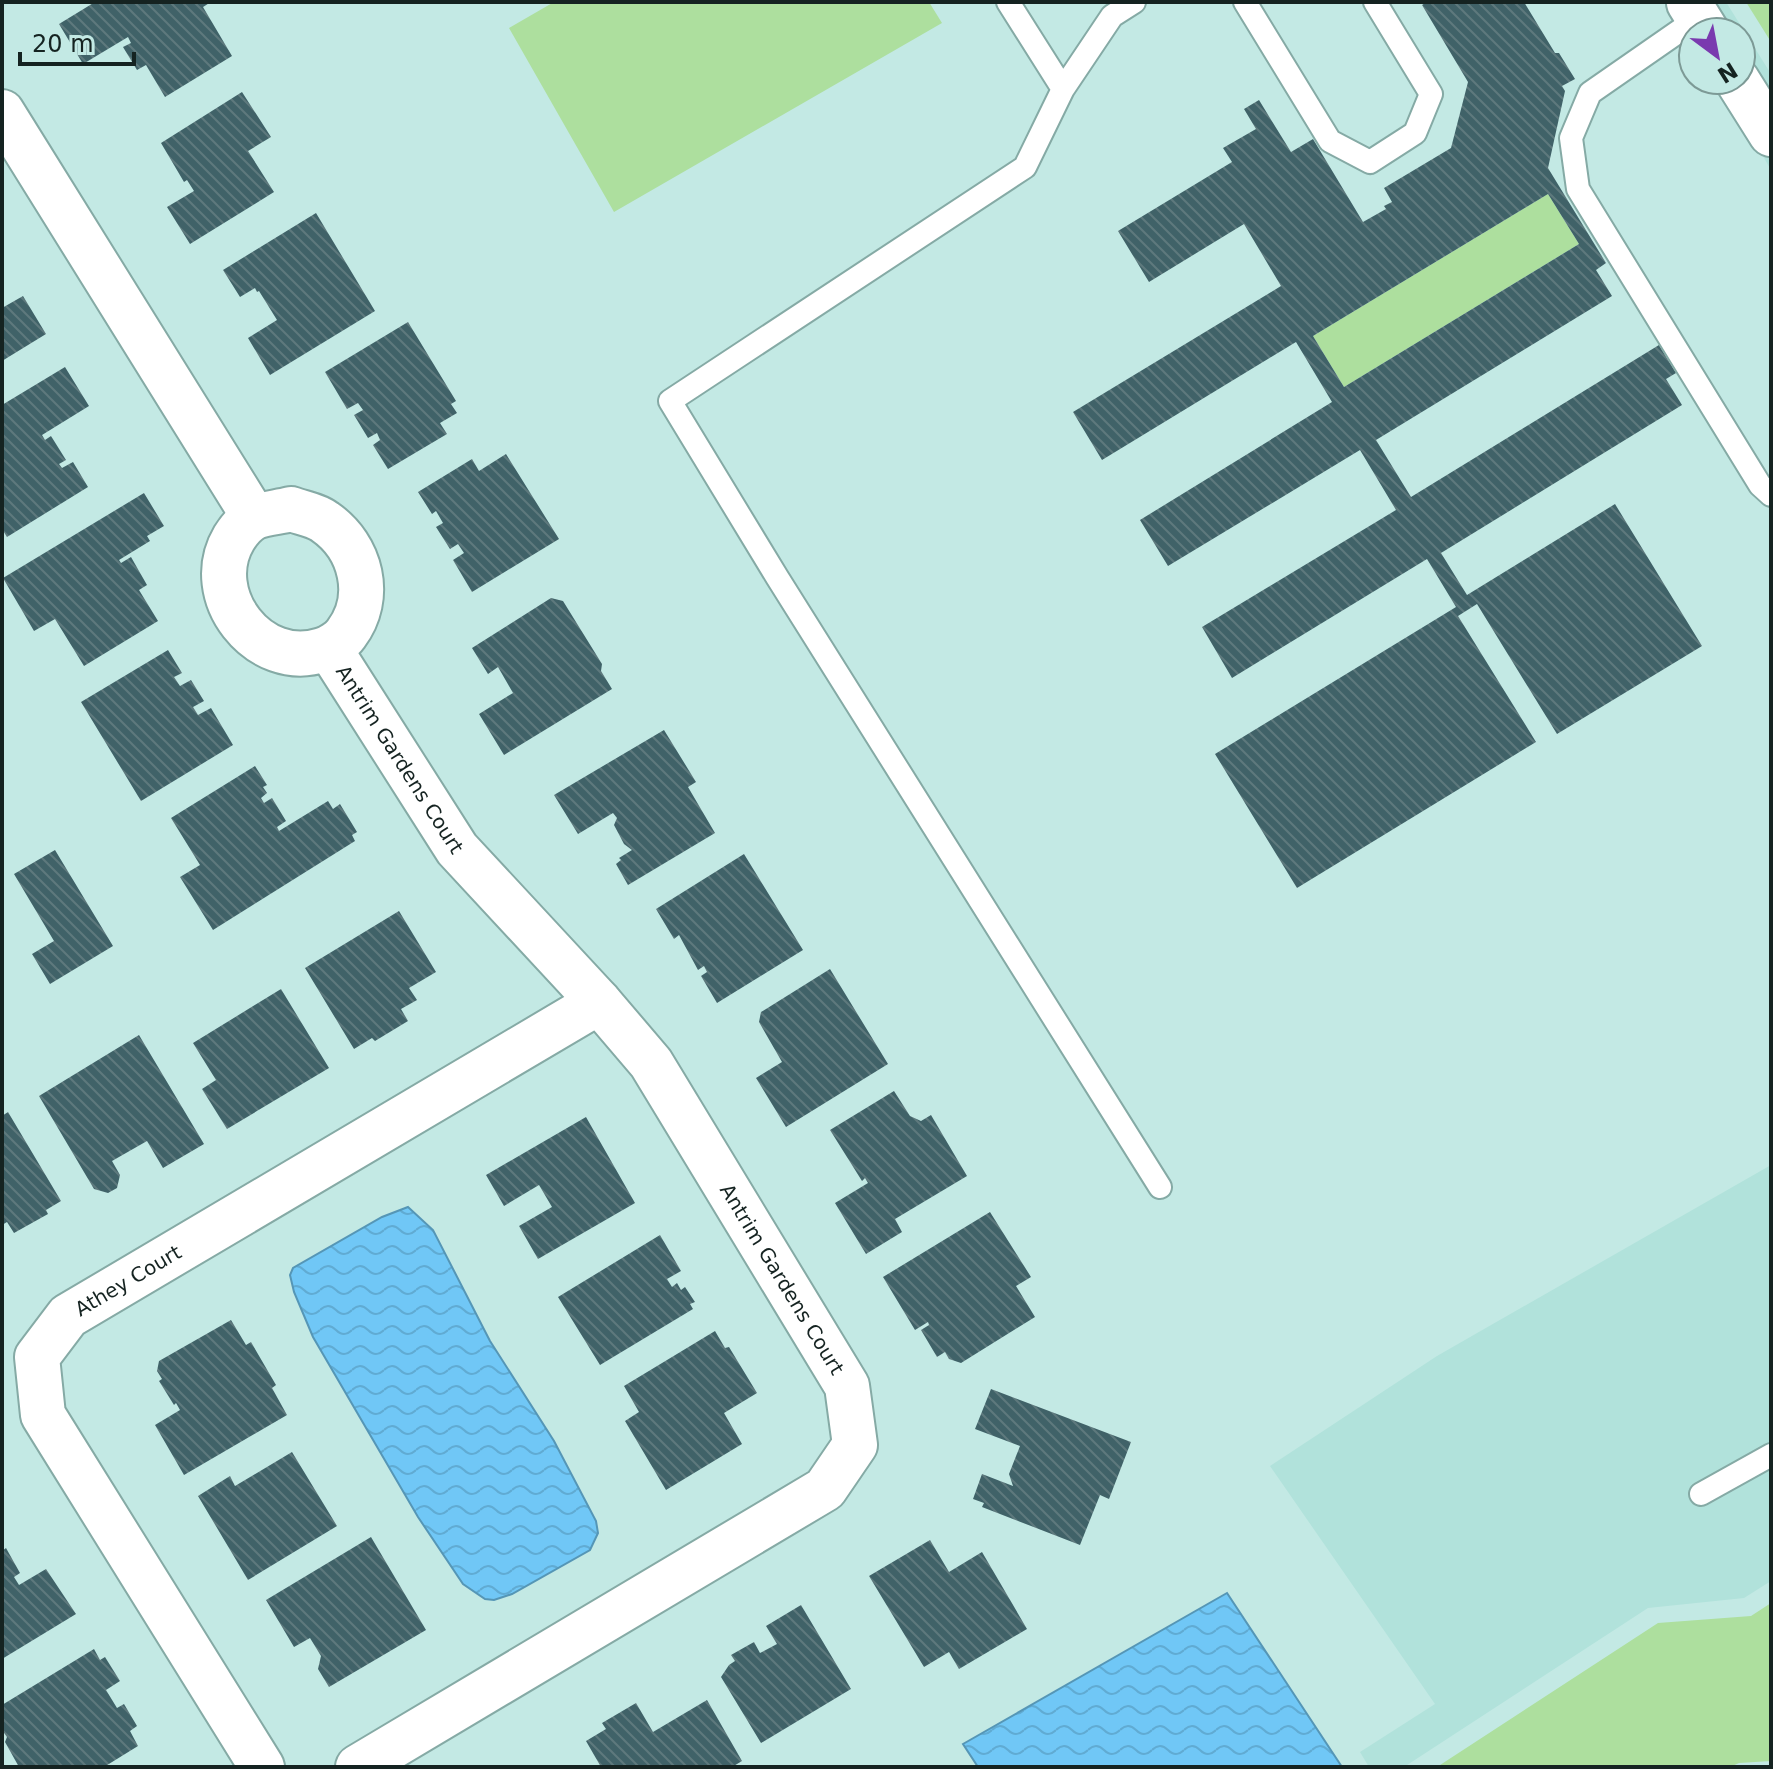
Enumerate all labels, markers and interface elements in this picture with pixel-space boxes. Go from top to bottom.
scale bar [20,16,134,66]
north arrow [1677,16,1757,96]
text: 20 m [32,30,94,58]
text: N [1713,57,1742,88]
street label: Antrim Gardens Court [331,661,469,858]
street label: Antrim Gardens Court [715,1179,849,1379]
street label: Athey Court [71,1240,186,1321]

